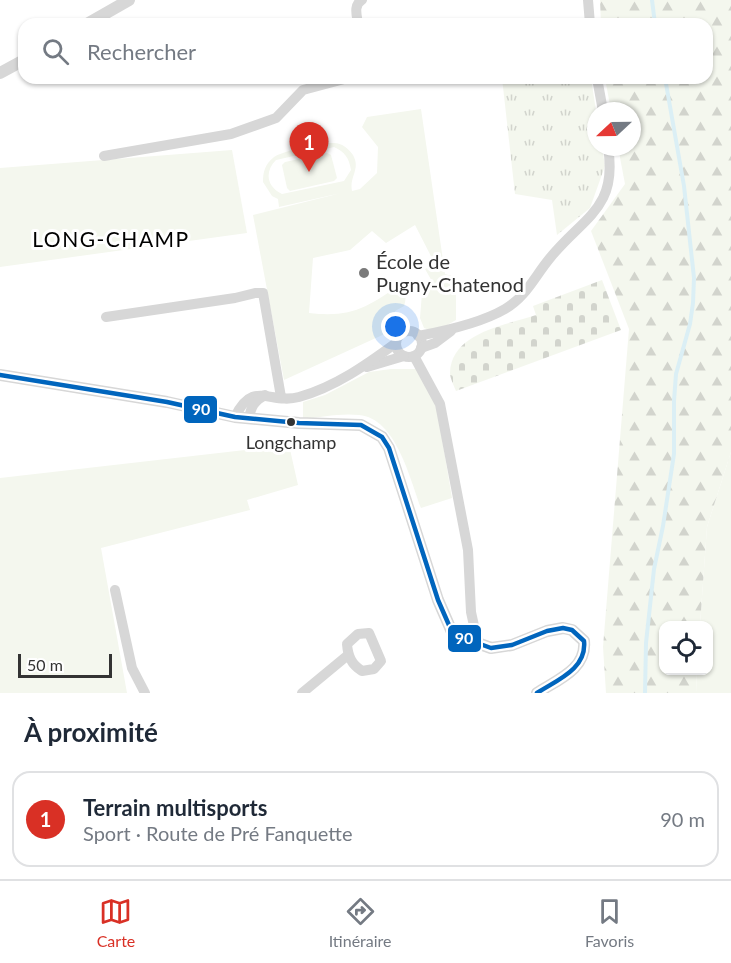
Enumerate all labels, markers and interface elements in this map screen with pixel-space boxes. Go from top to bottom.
search box [18,18,713,84]
icon: search [39,35,72,68]
text: Rechercher [87,38,196,65]
north arrow [587,102,641,156]
pin: 1 [290,122,328,172]
district label: LONG-CHAMP [32,226,190,251]
place label: École de Pugny-Chatenod [376,249,524,296]
marker: École de Pugny-Chatenod [357,266,371,280]
your location [381,312,410,341]
line badge: 90 [183,395,218,424]
text: 90 [192,399,210,418]
marker: Longchamp [285,416,297,428]
place label: Longchamp [246,431,336,453]
map controls [659,621,713,675]
button: locate [659,621,713,675]
line badge: 90 [447,624,482,653]
text: 90 [455,628,473,647]
scale bar [18,651,112,678]
text: 50 m [27,655,63,674]
text: À proximité [24,716,158,748]
text: Terrain multisports [83,794,267,821]
text: 1 [40,807,51,831]
text: 90 m [660,807,705,831]
text: Sport · Route de Pré Fanquette [83,821,353,845]
tab: Carte [97,895,135,950]
tab: Itinéraire [329,895,392,950]
tab: Favoris [585,895,634,950]

